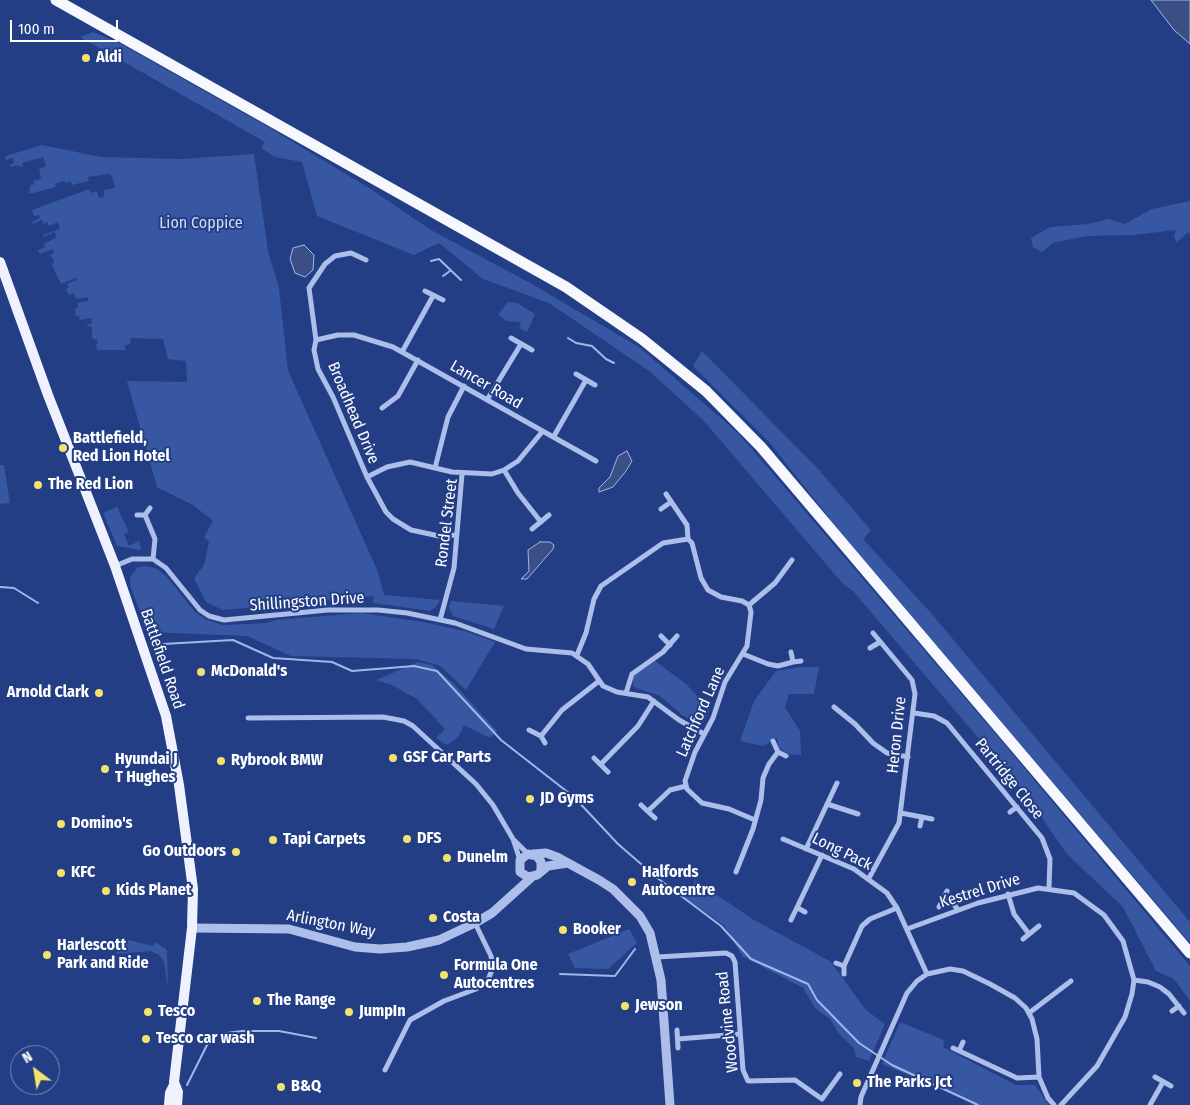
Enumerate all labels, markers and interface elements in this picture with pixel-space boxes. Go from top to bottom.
scale bar [12,10,120,42]
text: 100 m [18,20,55,38]
place label: Aldi [96,48,122,68]
marker: Aldi [80,52,92,64]
park label: Lion Coppice [159,214,243,234]
street label: Lancer Road [446,357,526,413]
street label: Broadhead Drive [323,359,383,467]
place label: Battlefield, Red Lion Hotel [73,429,170,467]
marker: Battlefield, Red Lion Hotel [57,442,69,454]
place label: The Red Lion [48,475,133,495]
street label: Rondel Street [432,478,462,568]
marker: The Red Lion [32,479,44,491]
street label: Shillingston Drive [249,588,365,616]
street label: Battlefield Road [136,606,188,712]
place label: McDonald's [211,662,287,682]
street label: Latchford Lane [673,664,729,760]
marker: McDonald's [195,666,207,678]
place label: Arnold Clark [7,683,89,703]
marker: Arnold Clark [93,687,105,699]
street label: Heron Drive [883,696,911,774]
street label: Partridge Close [971,735,1047,823]
place label: GSF Car Parts [403,748,491,768]
place label: Hyundai J T Hughes [115,750,178,788]
place label: Rybrook BMW [231,751,323,771]
marker: GSF Car Parts [387,752,399,764]
marker: Rybrook BMW [215,755,227,767]
marker: Hyundai J T Hughes [99,763,111,775]
place label: JD Gyms [540,789,594,809]
marker: JD Gyms [524,793,536,805]
place label: Domino's [71,814,133,834]
marker: Domino's [55,818,67,830]
place label: DFS [417,829,442,849]
street label: Long Pack [809,829,875,875]
place label: Tapi Carpets [283,830,366,850]
marker: DFS [401,833,413,845]
marker: Tapi Carpets [267,834,279,846]
place label: Go Outdoors [142,842,226,862]
marker: Go Outdoors [230,846,242,858]
place label: Dunelm [457,848,508,868]
marker: Dunelm [441,852,453,864]
place label: KFC [71,863,95,883]
place label: Halfords Autocentre [642,863,715,901]
marker: KFC [55,867,67,879]
street label: Kestrel Drive [937,870,1023,912]
marker: Halfords Autocentre [626,876,638,888]
place label: Kids Planet [116,881,191,901]
marker: Kids Planet [100,885,112,897]
street label: Arlington Way [285,906,377,942]
place label: Costa [443,908,480,928]
marker: Costa [427,912,439,924]
place label: Booker [573,920,621,940]
marker: Booker [557,924,569,936]
place label: Harlescott Park and Ride [57,936,149,974]
marker: Harlescott Park and Ride [41,949,53,961]
place label: Formula One Autocentres [454,956,538,994]
marker: Formula One Autocentres [438,969,450,981]
street label: Woodvine Road [713,970,743,1074]
place label: The Range [267,991,336,1011]
marker: The Range [251,995,263,1007]
place label: Jewson [635,996,683,1016]
marker: Jewson [619,1000,631,1012]
place label: Tesco [158,1002,195,1022]
place label: JumpIn [359,1002,406,1022]
marker: Tesco [142,1006,154,1018]
marker: JumpIn [343,1006,355,1018]
place label: Tesco car wash [156,1029,255,1049]
marker: Tesco car wash [140,1033,152,1045]
north arrow [10,1045,60,1095]
text: N [20,1048,35,1067]
place label: The Parks Jct [867,1073,952,1093]
place label: B&Q [291,1077,321,1097]
marker: The Parks Jct [851,1077,863,1089]
marker: B&Q [275,1081,287,1093]

